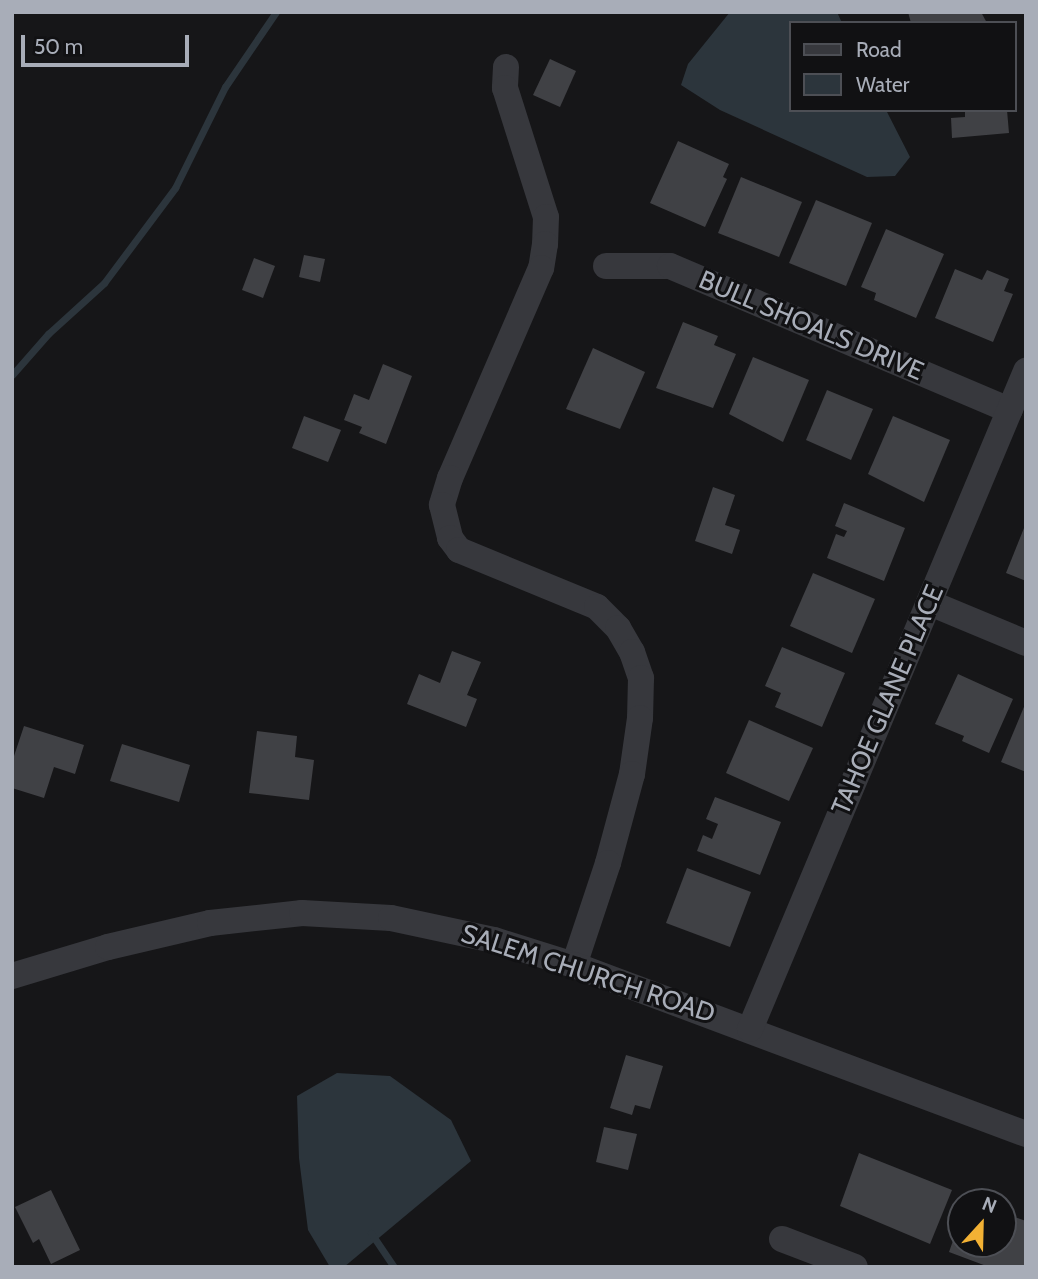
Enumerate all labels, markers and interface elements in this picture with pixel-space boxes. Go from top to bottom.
scale bar [24,21,192,65]
legend [790,21,1017,112]
text: 50 m [34,34,83,59]
text: Road [856,37,902,62]
text: Water [856,72,909,97]
street label: BULL SHOALS DRIVE [694,265,928,387]
street label: TAHOE GLANE PLACE [826,581,950,819]
street label: SALEM CHURCH ROAD [457,918,719,1030]
north arrow [947,1188,1017,1258]
text: N [979,1192,1000,1218]

